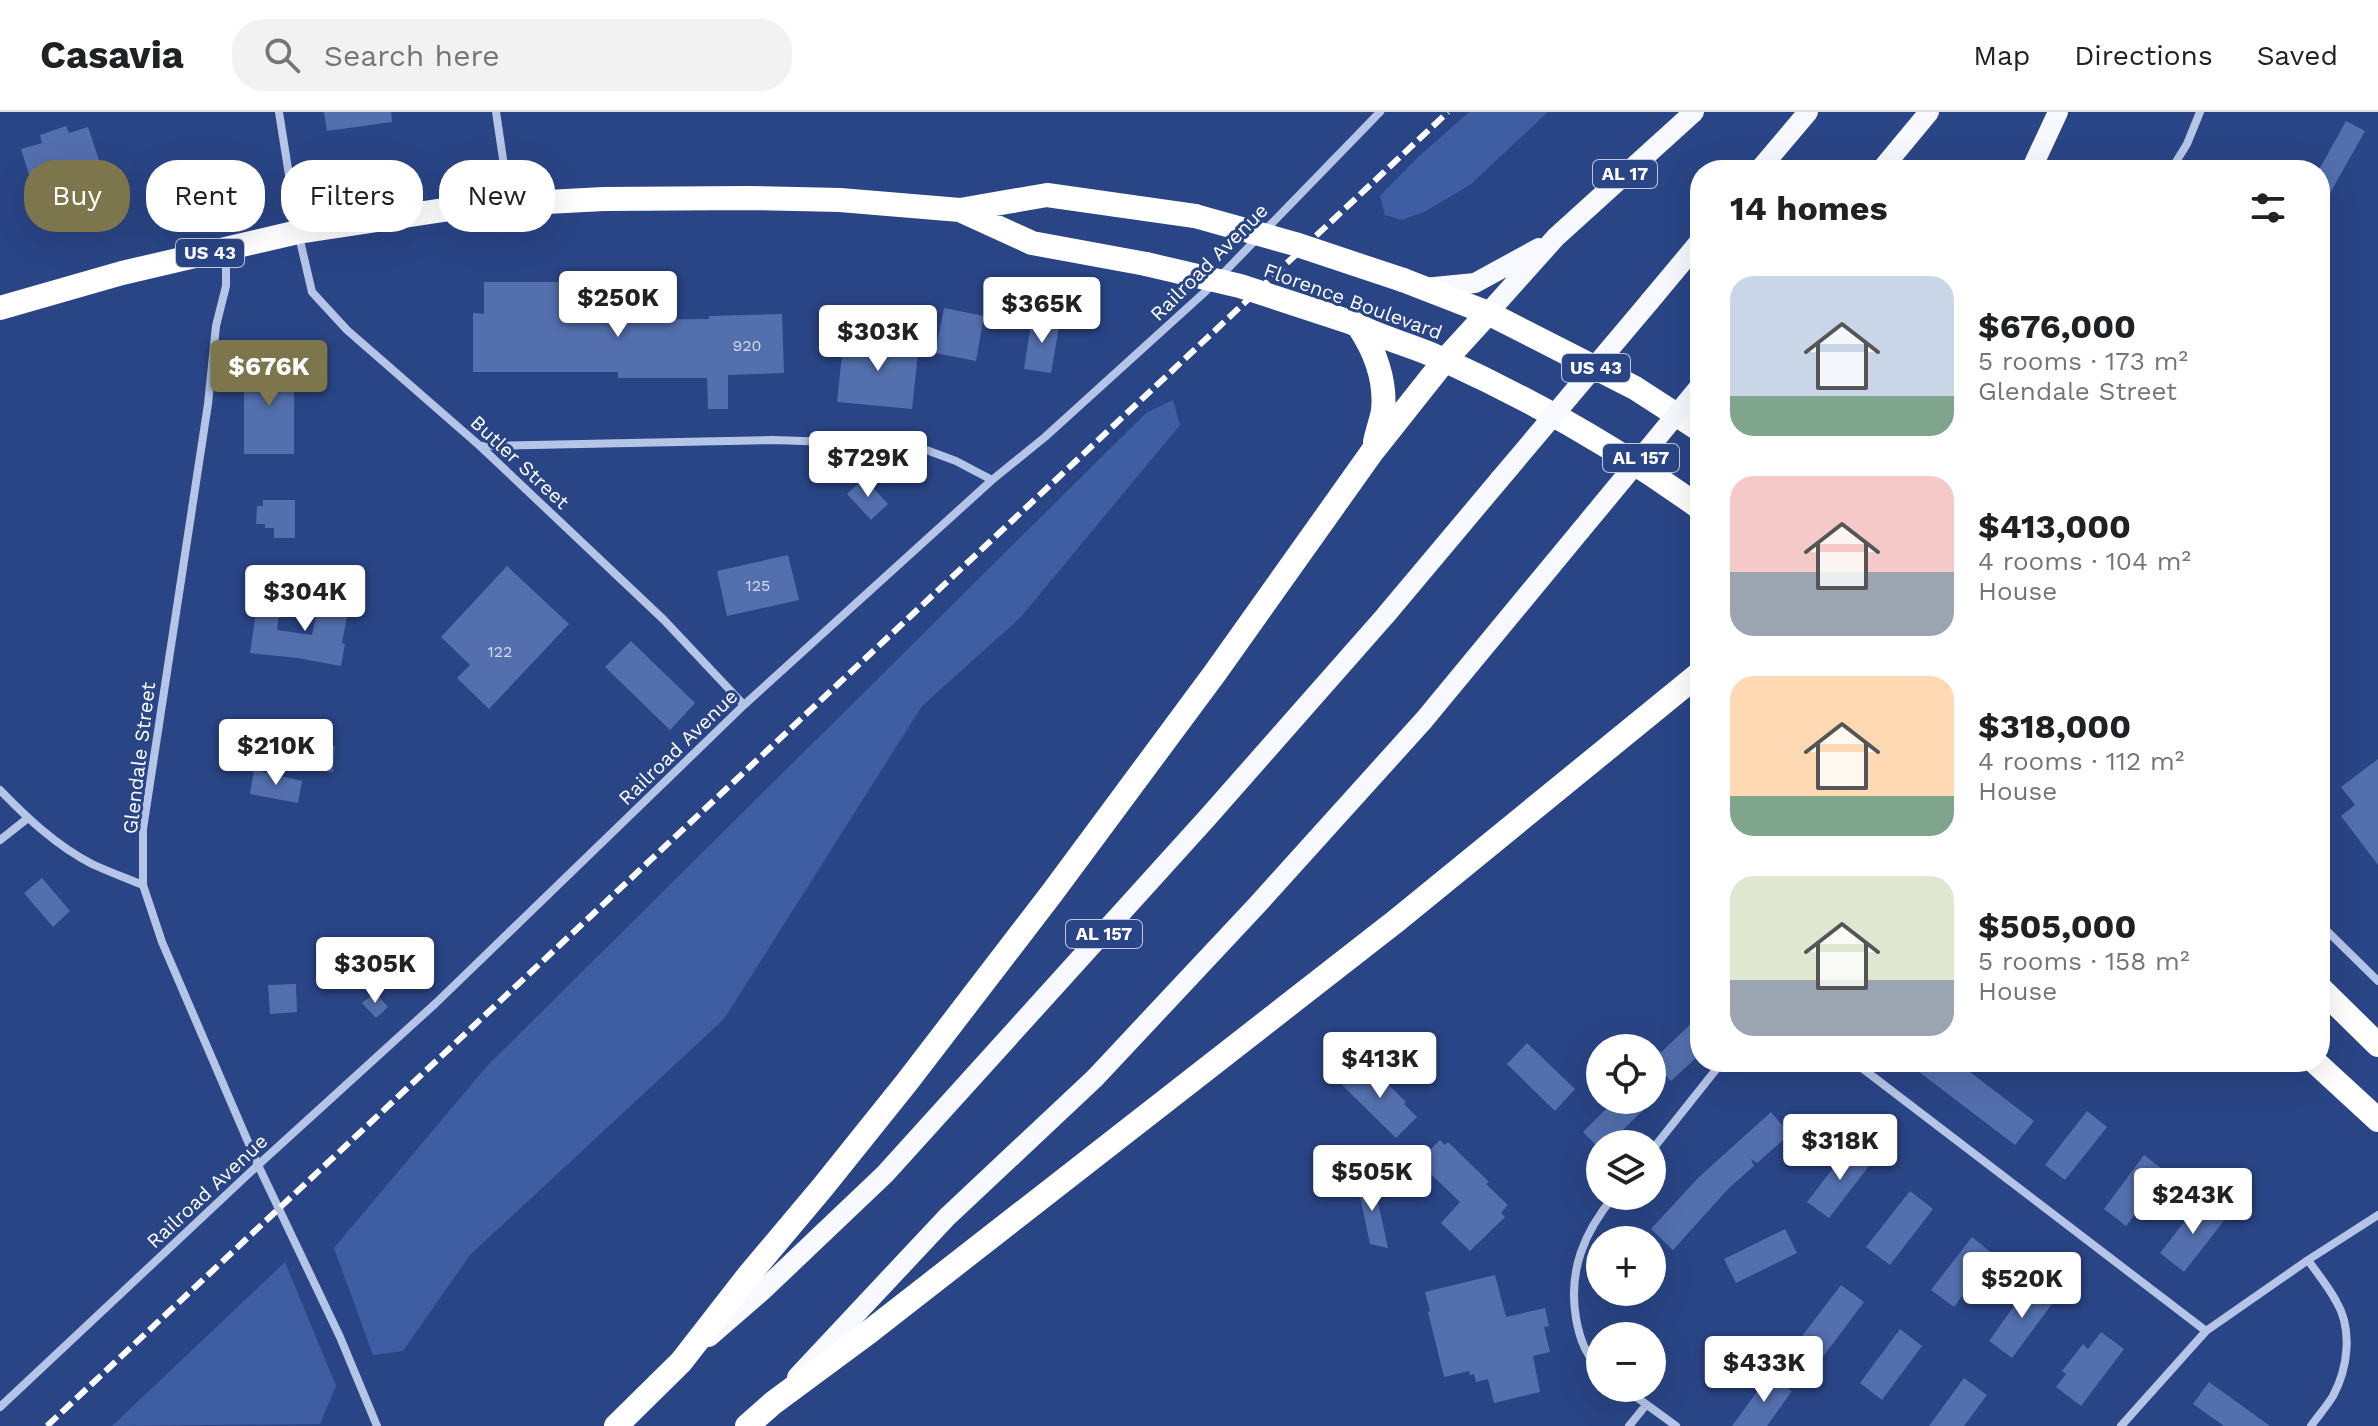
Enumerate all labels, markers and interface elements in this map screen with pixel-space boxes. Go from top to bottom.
search box [232,19,792,91]
text: Casavia [40,33,184,77]
icon: search [260,33,304,77]
text: Search here [324,38,500,73]
text: Map [1973,39,2030,72]
text: Directions [2074,39,2213,72]
text: Saved [2257,39,2338,72]
chip: Buy [24,160,130,232]
chip: Rent [146,160,265,232]
chip: Filters [281,160,423,232]
chip: New [439,160,555,232]
road number: AL 17 [1593,160,1657,188]
icon: filters [2246,186,2290,230]
text: 14 homes [1730,188,1888,228]
street label: Railroad Avenue [1145,198,1273,326]
road number: US 43 [176,239,244,267]
street label: Florence Boulevard [1260,258,1446,344]
pin: $250K [562,271,674,339]
pin: $365K [986,277,1098,345]
text: $250K [577,282,659,312]
text: $365K [1001,288,1083,318]
pin: $303K [822,305,934,373]
text: $676,000 [1978,306,2136,346]
icon: home [1794,308,1890,404]
text: $303K [837,316,919,346]
house number: 920 [732,336,762,355]
pin: $676K [213,340,325,408]
text: 5 rooms · 173 m² [1978,346,2188,376]
text: $676K [228,351,310,381]
road number: US 43 [1562,354,1630,382]
text: Glendale Street [1978,376,2177,406]
street label: Butler Street [466,410,575,514]
pin: $729K [812,431,924,499]
text: $729K [827,442,909,472]
road number: AL 157 [1603,444,1679,472]
text: $413,000 [1978,506,2131,546]
icon: home [1794,508,1890,604]
text: 4 rooms · 104 m² [1978,546,2191,576]
pin: $304K [249,565,361,633]
text: $304K [263,576,347,606]
house number: 125 [746,576,770,595]
text: House [1978,576,2057,606]
house number: 122 [488,642,512,661]
street label: Glendale Street [118,680,160,835]
street label: Railroad Avenue [613,684,743,810]
text: $318,000 [1978,706,2131,746]
icon: home [1794,708,1890,804]
pin: $210K [220,719,332,787]
text: $210K [237,730,315,760]
text: 4 rooms · 112 m² [1978,746,2184,776]
text: House [1978,776,2057,806]
text: $505,000 [1978,906,2136,946]
icon: home [1794,908,1890,1004]
road number: AL 157 [1066,920,1142,948]
pin: $305K [319,937,431,1005]
text: 5 rooms · 158 m² [1978,946,2189,976]
text: $305K [334,948,416,978]
text: House [1978,976,2057,1006]
pin: $413K [1324,1032,1436,1100]
map controls [1586,1034,1666,1402]
button: locate [1586,1034,1666,1114]
text: $413K [1341,1043,1419,1073]
pin: $318K [1784,1114,1896,1182]
text: $318K [1801,1125,1879,1155]
street label: Railroad Avenue [142,1129,272,1253]
button: layers [1586,1130,1666,1210]
pin: $505K [1316,1145,1428,1213]
text: $505K [1331,1156,1413,1186]
pin: $243K [2137,1168,2249,1236]
text: $243K [2152,1179,2234,1209]
button: + [1586,1226,1666,1306]
pin: $520K [1966,1252,2078,1320]
text: $520K [1981,1263,2063,1293]
button: − [1586,1322,1666,1402]
pin: $433K [1708,1336,1820,1404]
text: $433K [1723,1347,1805,1377]

